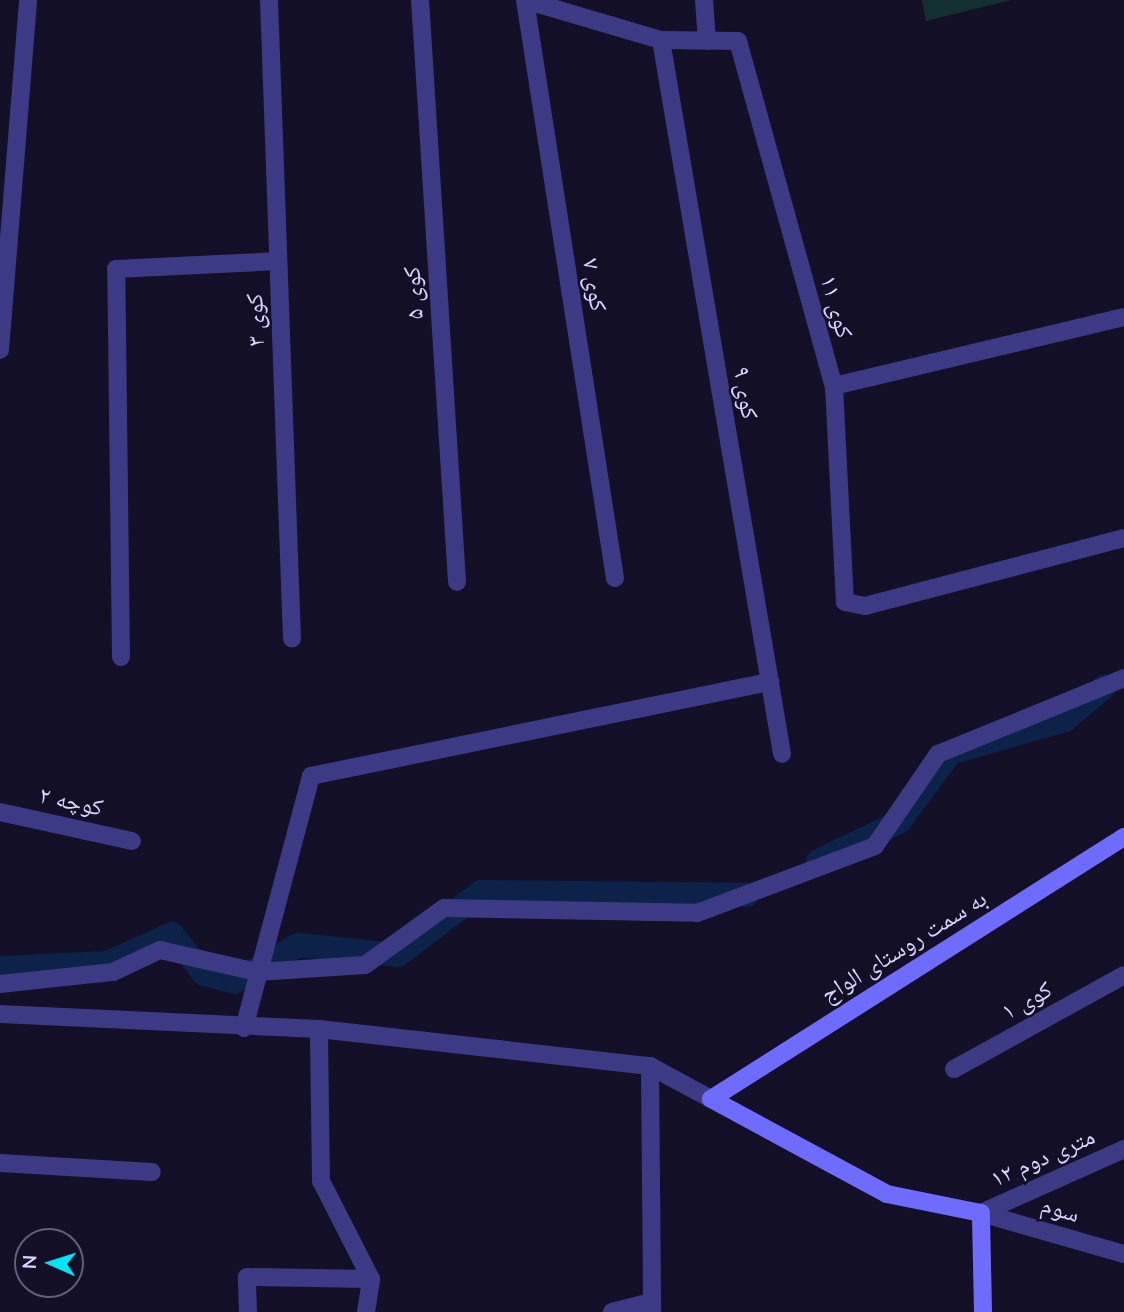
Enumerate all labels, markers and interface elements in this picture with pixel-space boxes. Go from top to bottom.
street label: کوی ۷ [576,257,612,313]
street label: کوی ۵ [398,266,430,320]
street label: کوی ۱۱ [813,272,859,342]
street label: کوی ۳ [241,293,271,347]
street label: کوی ۹ [726,364,764,422]
street label: کوچه ۲ [37,781,105,823]
street label: به سمت روستای الواج [816,884,992,1010]
street label: کوی ۱ [997,976,1057,1026]
street label: ۱۲ متری دوم [986,1122,1100,1194]
street label: سوم [1037,1191,1083,1229]
north arrow [14,1228,84,1298]
text: N [17,1254,43,1270]

